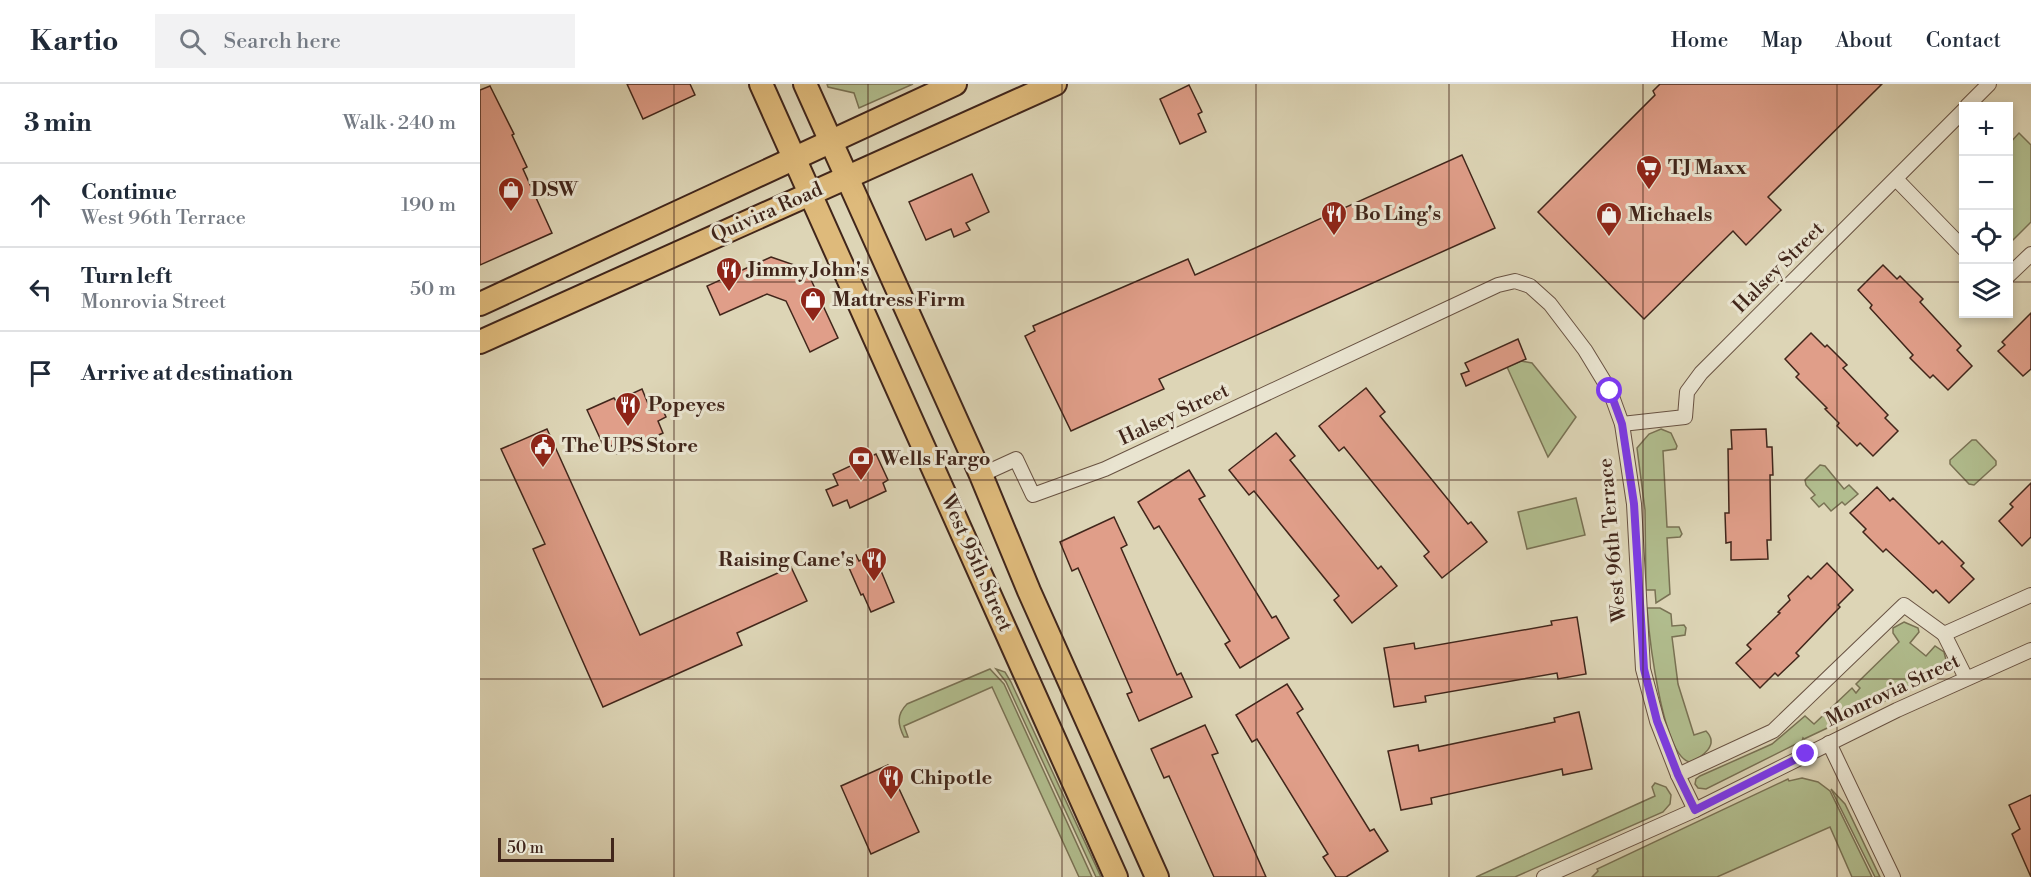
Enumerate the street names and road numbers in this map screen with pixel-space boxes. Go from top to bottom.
street label: Quivira Road [707,177,827,249]
street label: Halsey Street [1728,217,1830,319]
street label: Halsey Street [1115,379,1233,451]
street label: West 96th Terrace [1593,457,1633,624]
street label: West 95th Street [934,489,1017,636]
street label: Monrovia Street [1822,649,1964,733]

